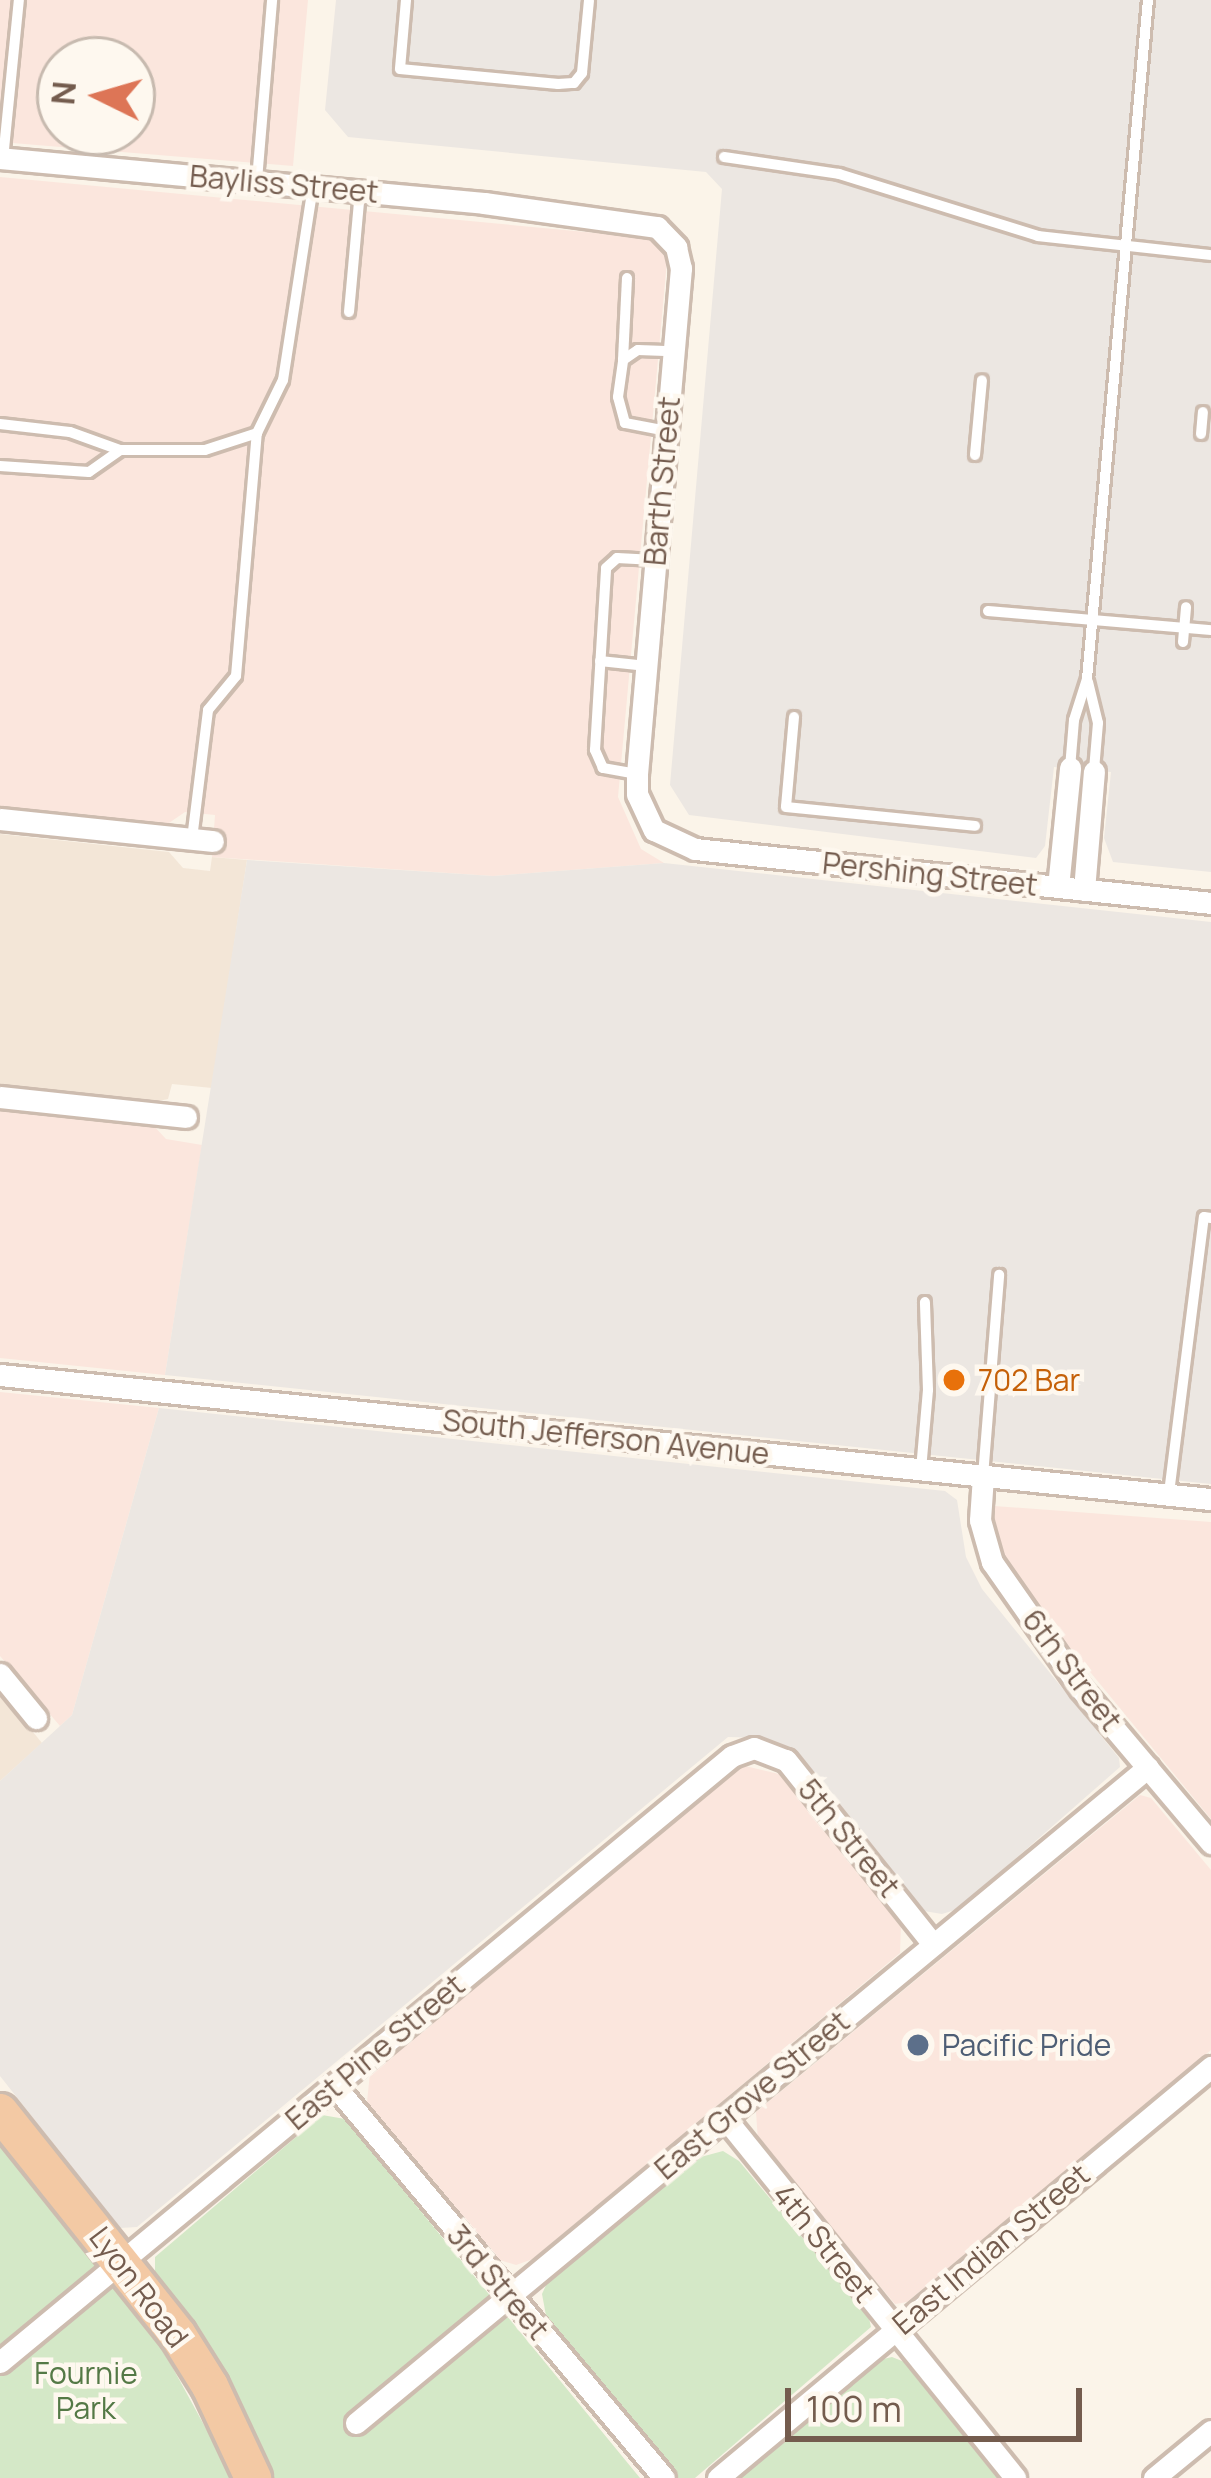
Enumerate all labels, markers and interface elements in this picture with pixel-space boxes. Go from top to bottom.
north arrow [36,36,156,156]
text: N [39,79,86,107]
street label: Bayliss Street [188,158,380,210]
street label: Barth Street [637,395,687,567]
street label: Pershing Street [821,845,1039,903]
place label: 702 Bar [978,1362,1080,1398]
marker: 702 Bar [941,1367,967,1393]
street label: South Jefferson Avenue [441,1402,771,1472]
street label: 6th Street [1015,1602,1129,1738]
street label: 5th Street [791,1772,907,1904]
street label: East Pine Street [278,1967,472,2137]
street label: East Grove Street [647,2003,857,2187]
place label: Pacific Pride [942,2027,1111,2063]
marker: Pacific Pride [905,2032,931,2058]
street label: East Indian Street [885,2156,1097,2342]
street label: 4th Street [765,2177,883,2309]
street label: 3rd Street [440,2217,556,2347]
street label: Lyon Road [82,2220,196,2354]
park label: Fournie Park [34,2355,138,2426]
scale bar [791,2364,1088,2438]
text: 100 m [806,2384,902,2433]

